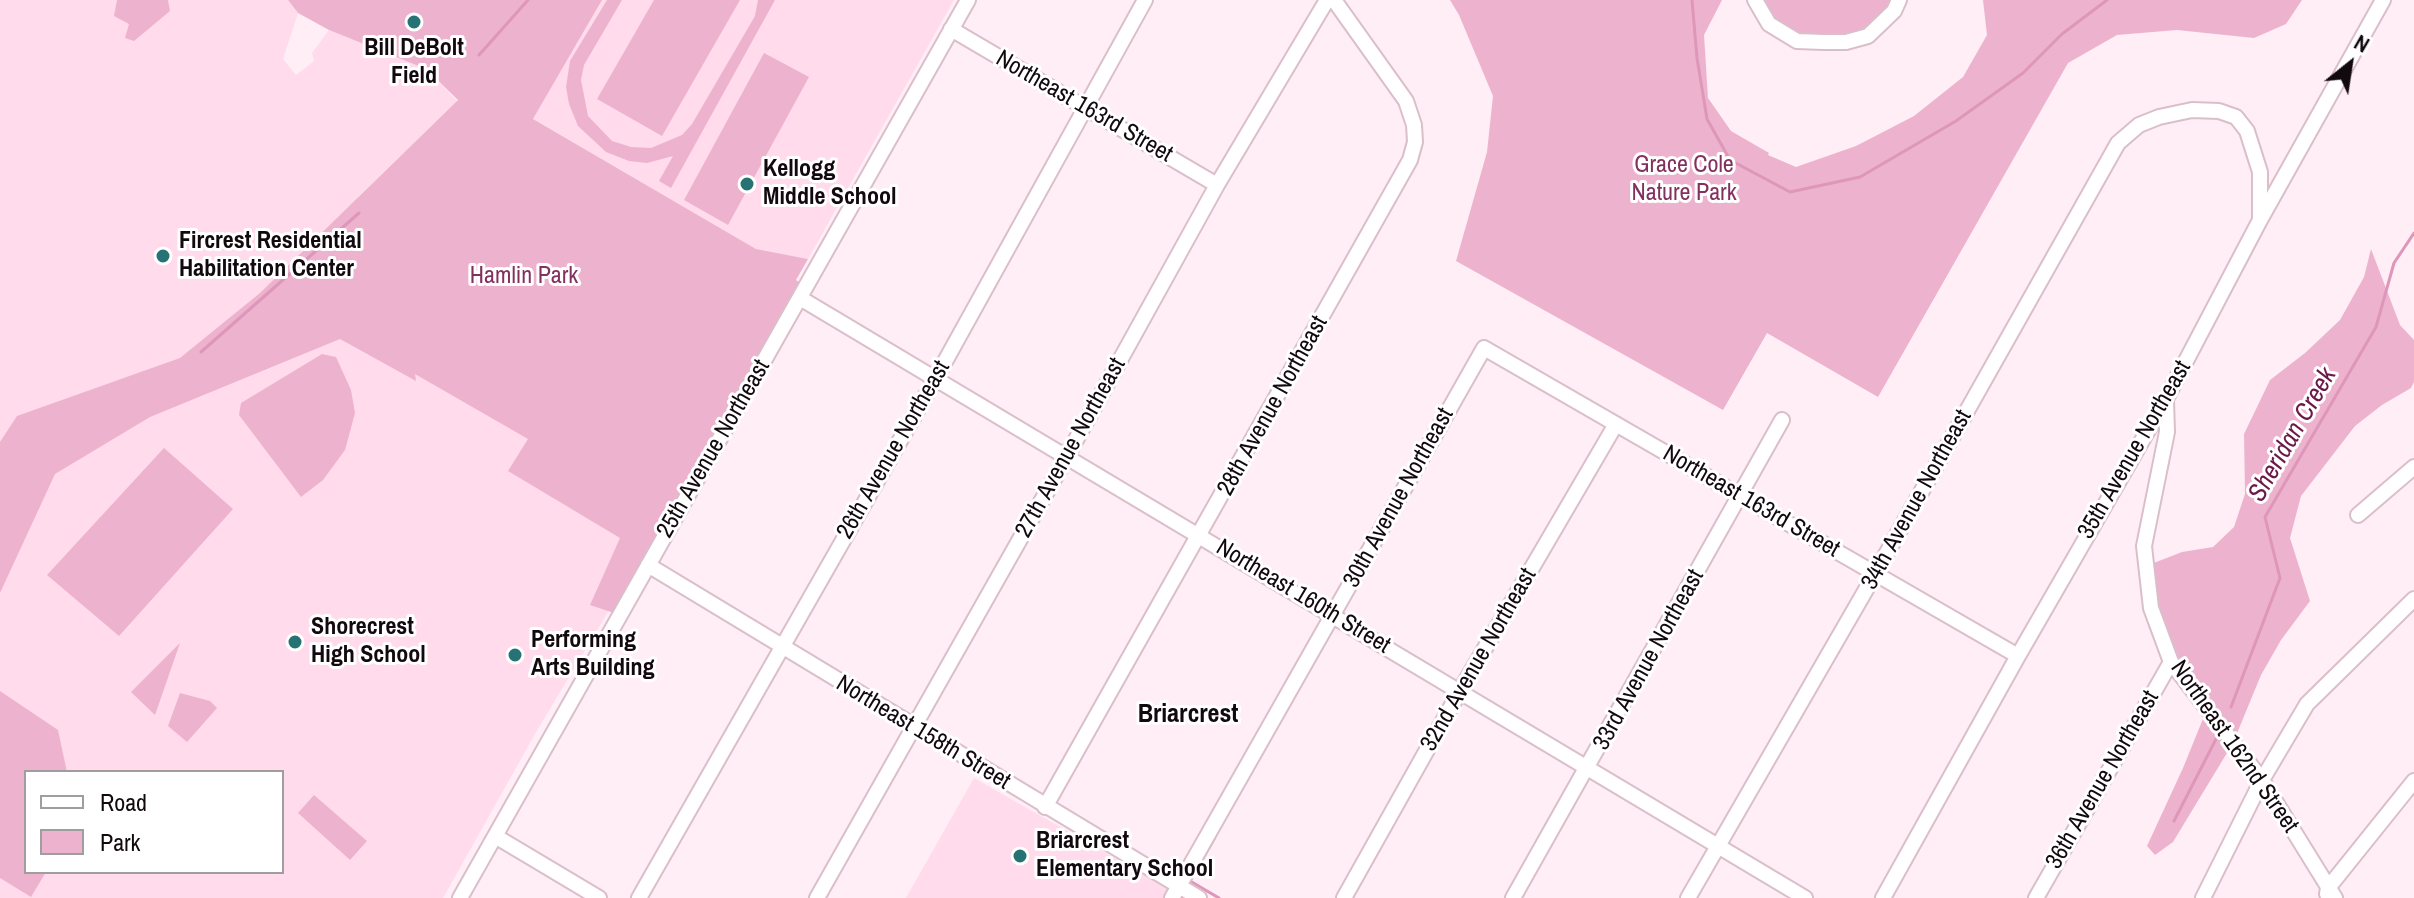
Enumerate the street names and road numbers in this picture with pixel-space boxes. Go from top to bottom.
street label: Northeast 163rd Street [991,45,1177,169]
street label: 28th Avenue Northeast [1212,311,1334,501]
street label: 27th Avenue Northeast [1010,353,1132,543]
street label: 25th Avenue Northeast [651,355,777,543]
street label: 26th Avenue Northeast [831,356,957,544]
street label: 35th Avenue Northeast [2072,356,2198,544]
street label: 30th Avenue Northeast [1338,403,1460,593]
street label: 34th Avenue Northeast [1856,405,1978,595]
street label: Northeast 163rd Street [1658,440,1844,564]
street label: Northeast 160th Street [1211,534,1395,660]
street label: 32nd Avenue Northeast [1415,563,1543,757]
street label: 33rd Avenue Northeast [1587,565,1711,755]
street label: Northeast 162nd Street [2164,655,2304,839]
street label: Northeast 158th Street [831,670,1015,796]
street label: 36th Avenue Northeast [2040,686,2166,874]

